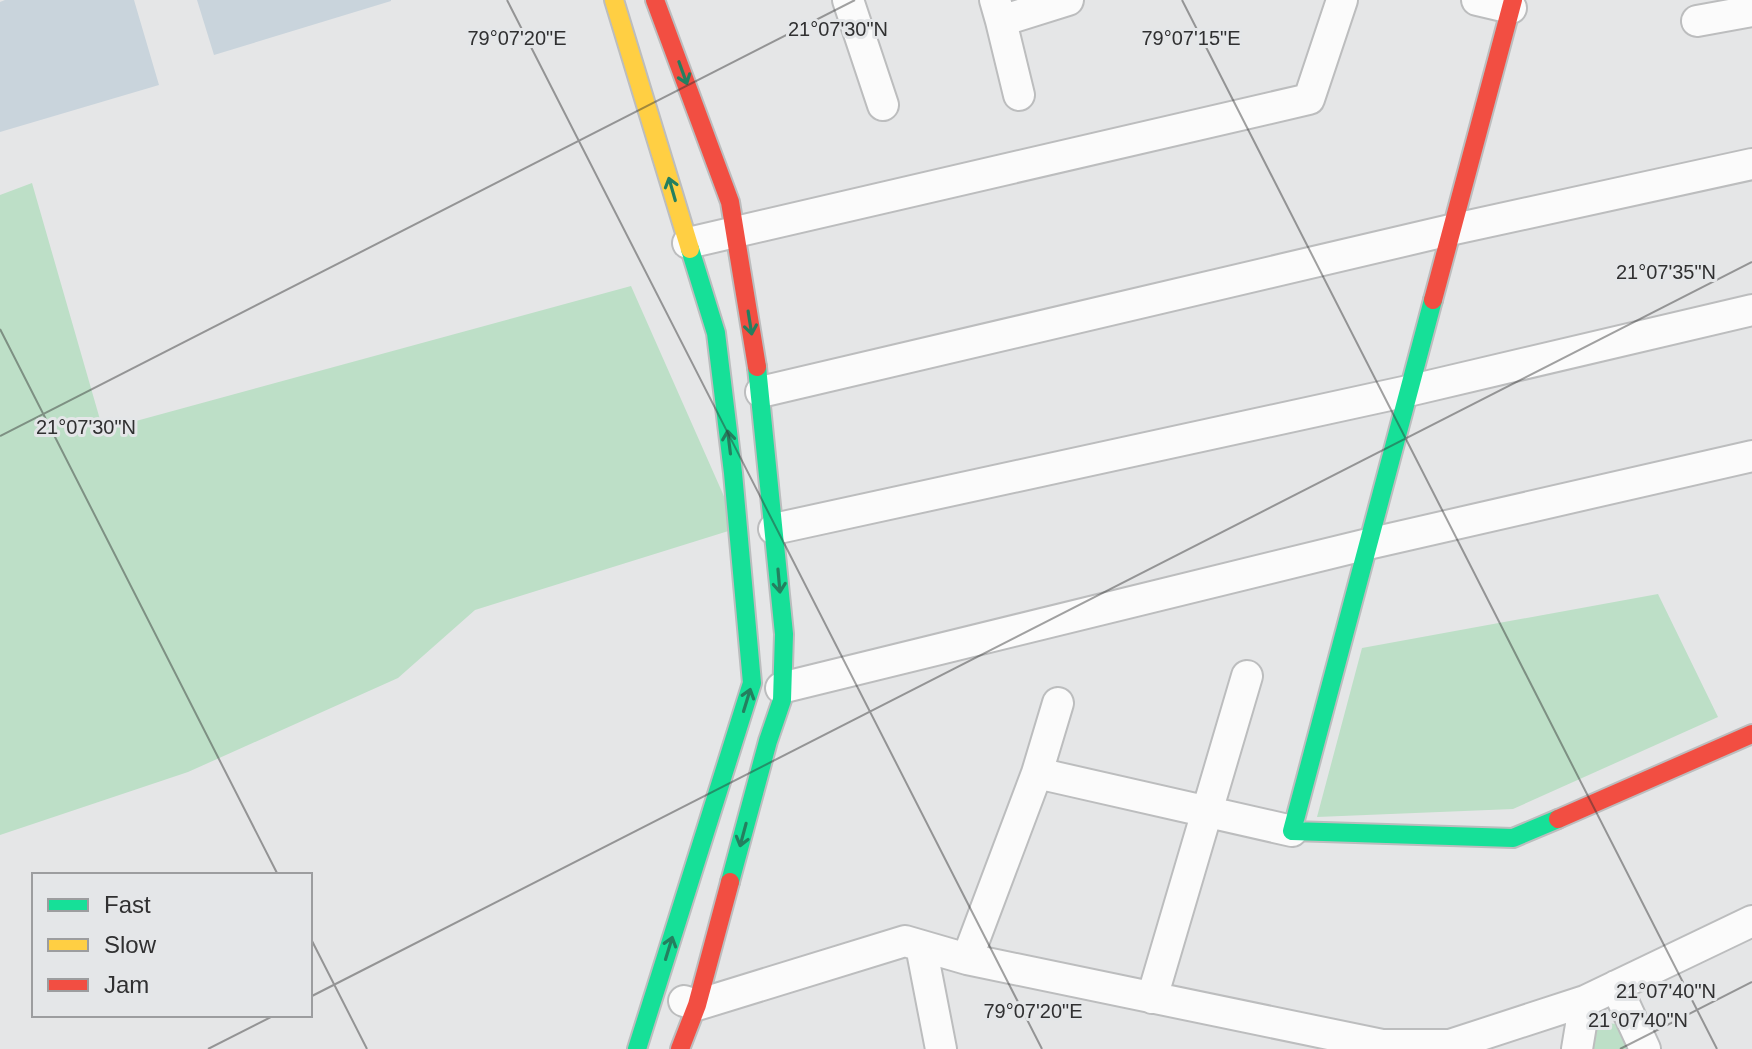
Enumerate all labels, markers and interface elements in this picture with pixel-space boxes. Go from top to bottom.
text: 21°07'30"N [788,18,888,40]
text: 79°07'20"E [468,27,567,49]
text: 79°07'15"E [1142,27,1241,49]
one-way arrow [677,60,691,85]
one-way arrow [664,177,679,203]
text: 21°07'35"N [1616,261,1716,283]
one-way arrow [743,310,758,335]
text: 21°07'30"N [36,416,136,438]
one-way arrow [721,430,736,455]
one-way arrow [772,567,787,594]
one-way arrow [741,688,755,713]
one-way arrow [735,822,750,848]
legend [32,873,312,1017]
text: Fast [104,891,151,918]
text: Slow [104,931,157,958]
one-way arrow [663,936,678,961]
text: Jam [104,971,149,998]
text: 21°07'40"N [1616,980,1716,1002]
text: 79°07'20"E [984,1000,1083,1022]
text: 21°07'40"N [1588,1009,1688,1031]

